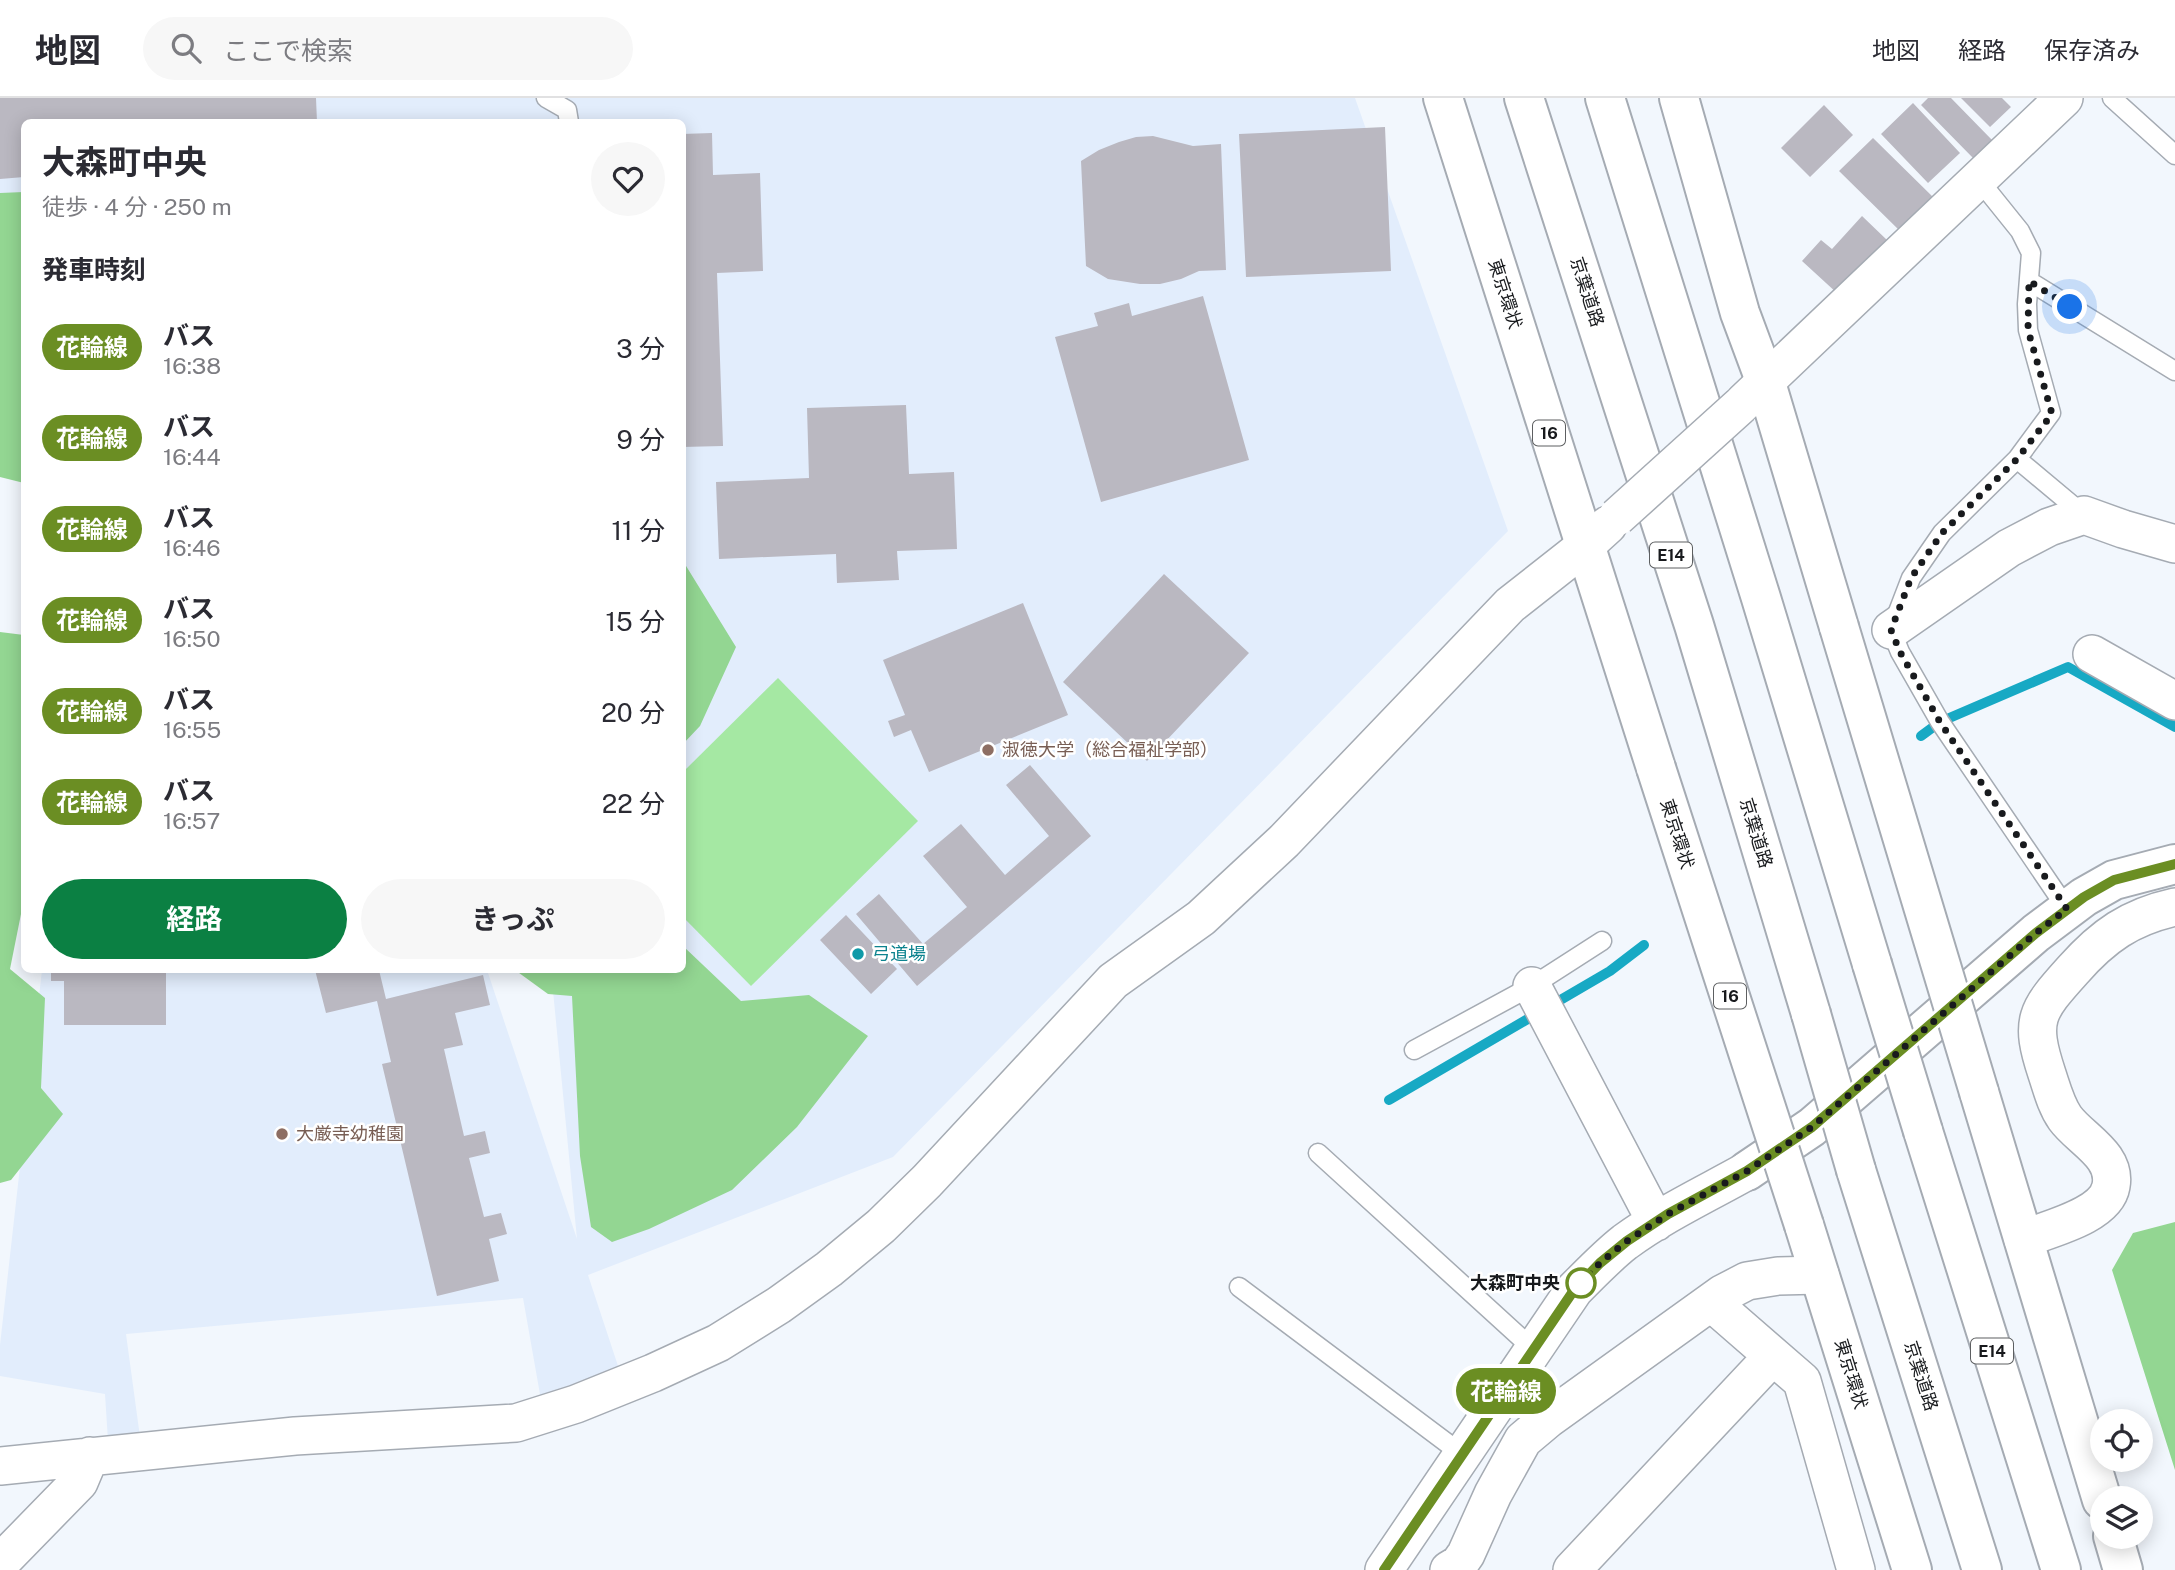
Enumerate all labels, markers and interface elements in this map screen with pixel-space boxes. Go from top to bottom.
search box [143,17,633,80]
icon: search [167,29,205,67]
text: 地図 [35,31,101,69]
text: ここで検索 [223,35,353,66]
text: 地図 [1872,36,1920,64]
text: 経路 [1958,36,2006,64]
text: 保存済み [2044,36,2140,64]
button: heart [591,142,665,216]
text: 大森町中央 [42,143,207,181]
text: 徒歩 · 4 分 · 250 m [42,193,232,220]
text: 発車時刻 [42,254,146,285]
street label: 京葉道路 [1566,254,1609,329]
street label: 東京環状 [1484,256,1527,331]
your location [2052,289,2087,324]
text: バス [163,320,215,351]
text: 花輪線 [56,333,128,361]
text: 3 分 [616,333,665,364]
text: 16:38 [163,352,221,379]
text: バス [163,411,215,442]
road number: 16 [1533,420,1565,446]
text: 花輪線 [56,424,128,452]
text: 9 分 [616,424,665,455]
text: 16:44 [163,443,221,470]
text: バス [163,502,215,533]
text: 花輪線 [56,515,128,543]
text: 11 分 [612,515,665,546]
text: 16:46 [163,534,221,561]
road number: E14 [1650,543,1692,568]
text: バス [163,593,215,624]
text: 花輪線 [56,606,128,634]
text: 15 分 [605,606,665,637]
text: 16:50 [163,625,221,652]
text: バス [163,684,215,715]
text: 花輪線 [56,697,128,725]
text: 20 分 [601,697,665,728]
text: 16:55 [163,716,221,743]
place label: 淑徳大学（総合福祉学部） [1002,739,1218,760]
marker: 淑徳大学（総合福祉学部） [980,742,996,758]
text: バス [163,775,215,806]
text: 花輪線 [56,788,128,816]
text: 22 分 [602,788,665,819]
street label: 京葉道路 [1736,795,1777,870]
street label: 東京環状 [1656,796,1699,871]
text: 16:57 [163,807,220,834]
button: 経路 [42,879,347,959]
button: きっぷ [361,879,665,959]
place label: 弓道場 [872,943,926,964]
marker: 弓道場 [850,946,866,962]
road number: 16 [1714,983,1746,1008]
place label: 大厳寺幼稚園 [296,1123,404,1144]
marker: 大厳寺幼稚園 [274,1126,290,1142]
marker: 大森町中央 [1566,1268,1596,1298]
place label: 大森町中央 [1470,1272,1560,1293]
street label: 東京環状 [1831,1336,1872,1411]
street label: 京葉道路 [1900,1338,1943,1413]
road number: E14 [1971,1338,2013,1364]
line badge: 花輪線 [1466,1368,1546,1414]
text: 花輪線 [1470,1377,1542,1405]
map controls [2090,1409,2153,1549]
button: locate [2090,1409,2153,1472]
button: layers [2090,1486,2153,1549]

